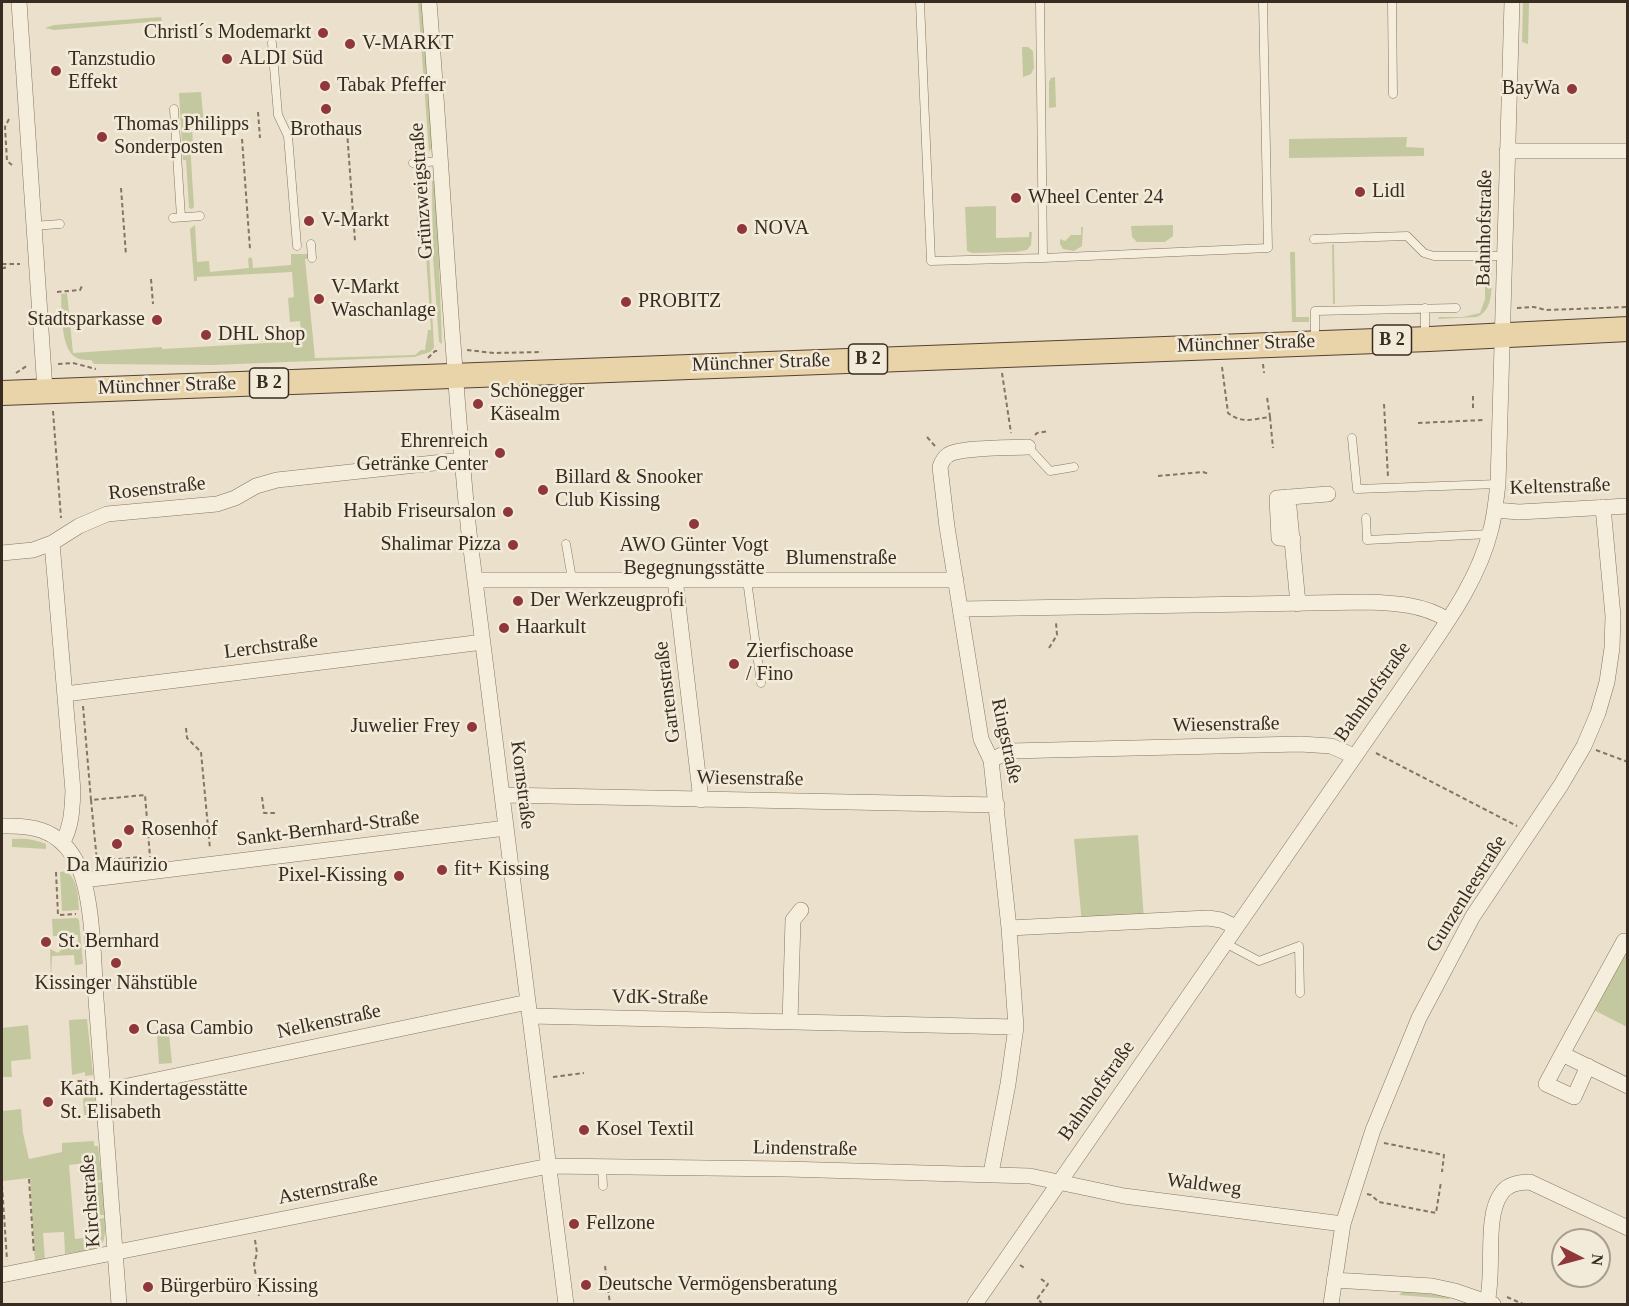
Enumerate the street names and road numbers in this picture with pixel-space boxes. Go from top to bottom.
street label: Grünzweigstraße [405,122,439,260]
street label: Bahnhofstraße [1472,169,1498,287]
road number: B 2 [1372,325,1412,355]
street label: Münchner Straße [1176,330,1316,358]
road number: B 2 [848,344,888,374]
street label: Münchner Straße [691,349,831,377]
road number: B 2 [250,368,288,398]
street label: Münchner Straße [97,372,237,400]
street label: Rosenstraße [107,472,207,506]
street label: Keltenstraße [1509,473,1611,501]
street label: Blumenstraße [785,547,897,571]
street label: Lerchstraße [223,629,319,665]
street label: Bahnhofstraße [1330,637,1416,747]
street label: Gartenstraße [650,640,686,744]
street label: Ringstraße [985,696,1027,786]
street label: Wiesenstraße [1172,712,1280,738]
street label: Kornstraße [505,739,539,831]
street label: Wiesenstraße [696,766,804,792]
street label: Sankt-Bernhard-Straße [235,806,421,852]
street label: Gunzenleestraße [1422,831,1512,957]
street label: VdK-Straße [611,985,709,1011]
street label: Nelkenstraße [275,999,383,1045]
street label: Bahnhofstraße [1054,1036,1140,1146]
street label: Lindenstraße [753,1136,857,1162]
street label: Kirchstraße [76,1154,106,1248]
street label: Asternstraße [276,1168,380,1210]
street label: Waldweg [1165,1169,1243,1201]

